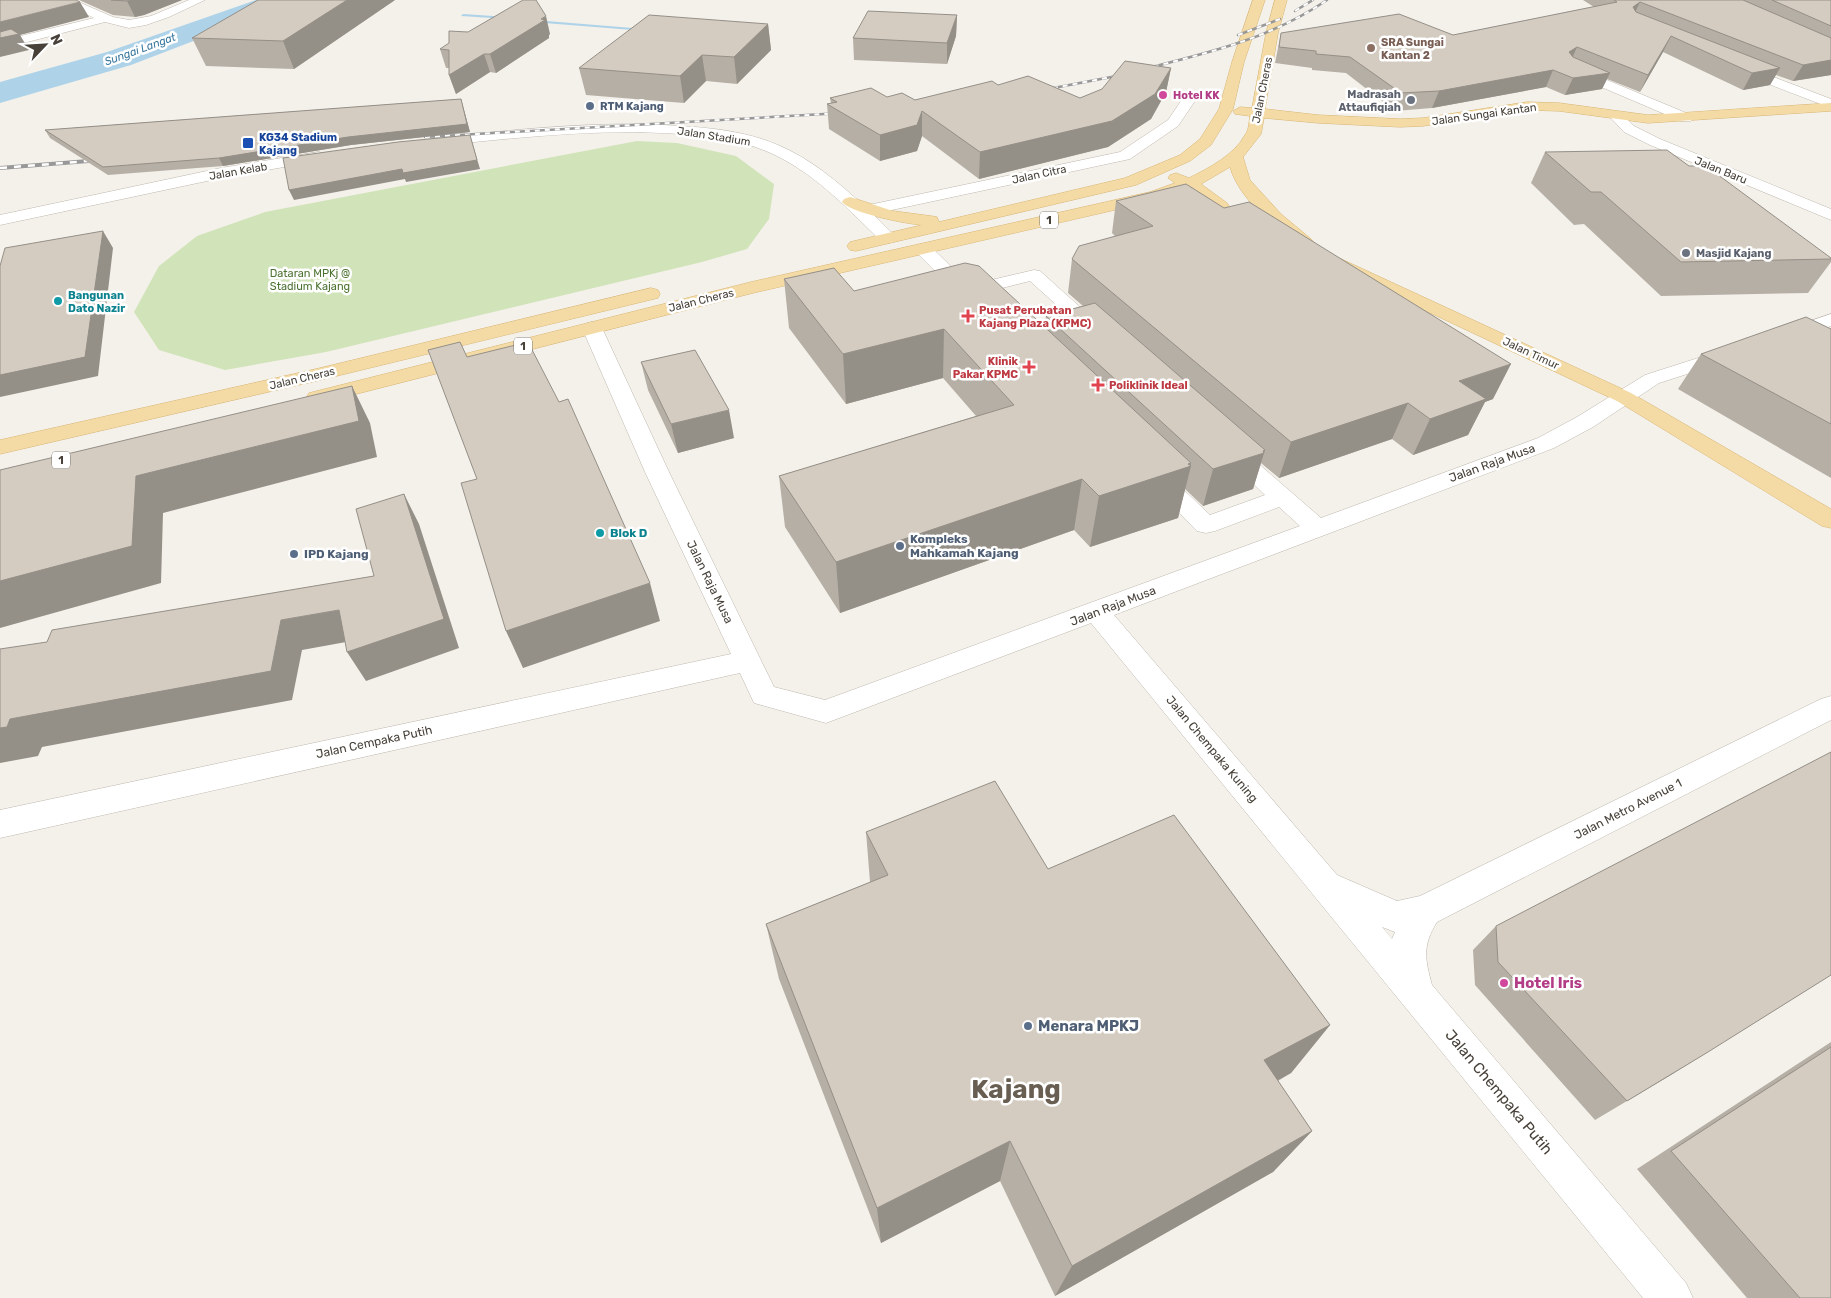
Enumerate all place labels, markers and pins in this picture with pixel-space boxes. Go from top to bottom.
place label: SRA Sungai Kantan 2 [1381,36,1444,62]
marker: SRA Sungai Kantan 2 [1365,42,1377,54]
place label: Madrasah Attaufiqiah [1339,88,1401,114]
marker: Hotel KK [1157,89,1169,101]
place label: Hotel KK [1173,89,1220,102]
marker: Madrasah Attaufiqiah [1405,94,1417,106]
marker: RTM Kajang [584,100,596,112]
place label: RTM Kajang [600,100,664,113]
place label: KG34 Stadium Kajang [259,131,337,157]
marker: KG34 Stadium Kajang [241,136,255,150]
marker: Masjid Kajang [1680,247,1692,259]
place label: Masjid Kajang [1696,247,1771,260]
place label: Bangunan Dato Nazir [68,289,125,315]
marker: Bangunan Dato Nazir [52,295,64,307]
place label: Pusat Perubatan Kajang Plaza (KPMC) [979,304,1091,330]
marker: Pusat Perubatan Kajang Plaza (KPMC) [961,309,975,323]
place label: Klinik Pakar KPMC [953,355,1019,381]
marker: Klinik Pakar KPMC [1022,360,1036,374]
marker: Poliklinik Ideal [1091,378,1105,392]
place label: Poliklinik Ideal [1109,379,1188,392]
place label: Blok D [610,526,648,540]
marker: Blok D [594,527,606,539]
place label: Kompleks Mahkamah Kajang [910,532,1019,560]
marker: Kompleks Mahkamah Kajang [894,540,906,552]
place label: IPD Kajang [304,547,369,561]
marker: IPD Kajang [288,548,300,560]
place label: Hotel Iris [1514,974,1582,992]
marker: Hotel Iris [1498,977,1510,989]
place label: Menara MPKJ [1038,1017,1139,1035]
marker: Menara MPKJ [1022,1020,1034,1032]

